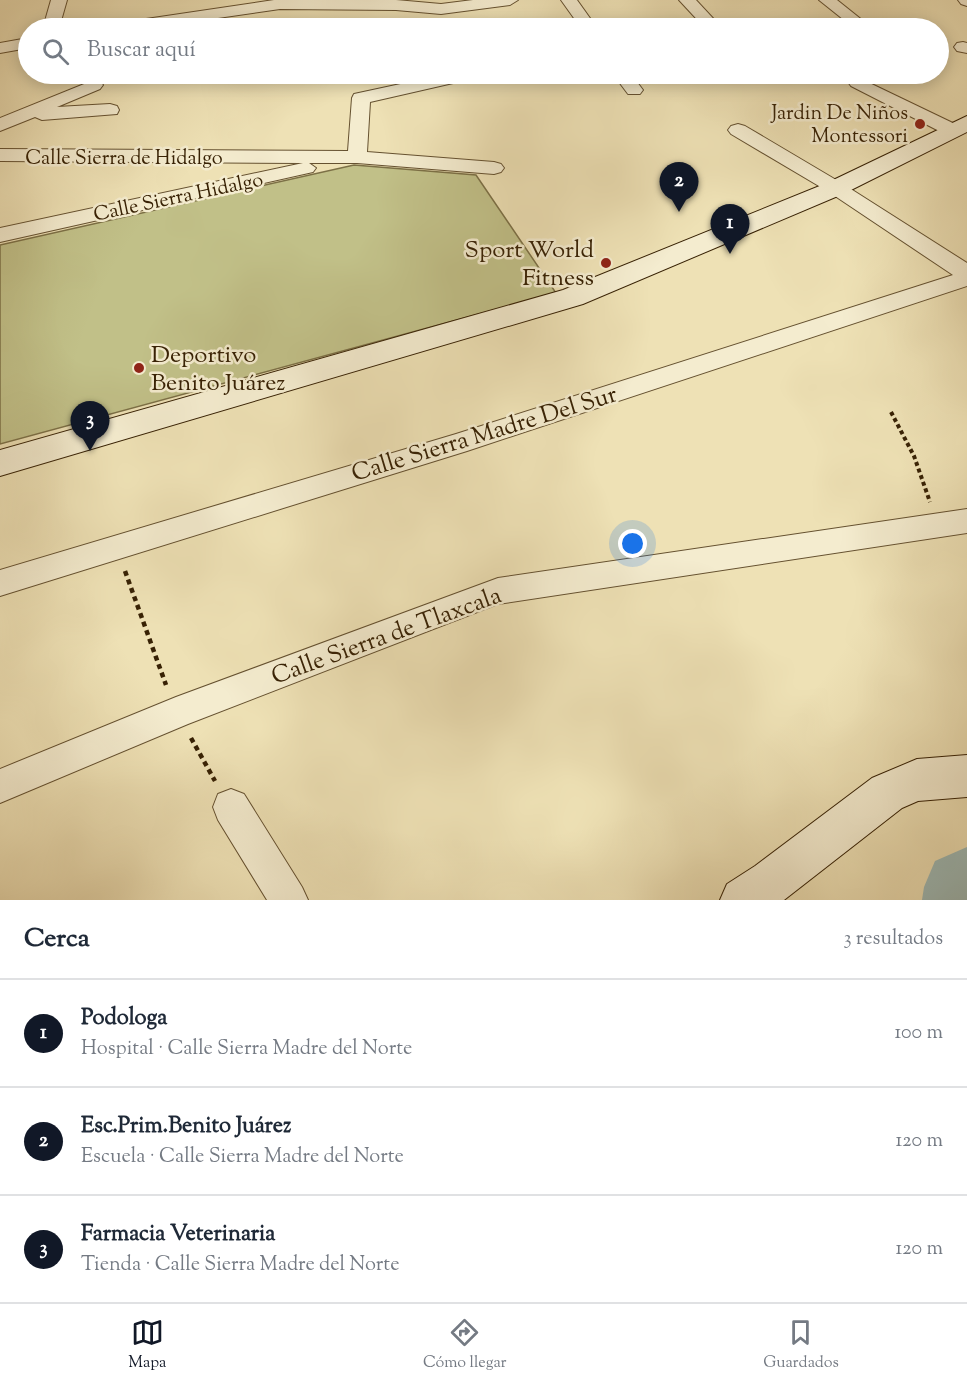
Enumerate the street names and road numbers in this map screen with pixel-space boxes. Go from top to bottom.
street label: Calle Sierra de Hidalgo [25,145,223,174]
street label: Calle Sierra Hidalgo [91,166,266,231]
street label: Calle Sierra Madre Del Sur [348,378,622,492]
street label: Calle Sierra de Tlaxcala [267,579,507,694]

